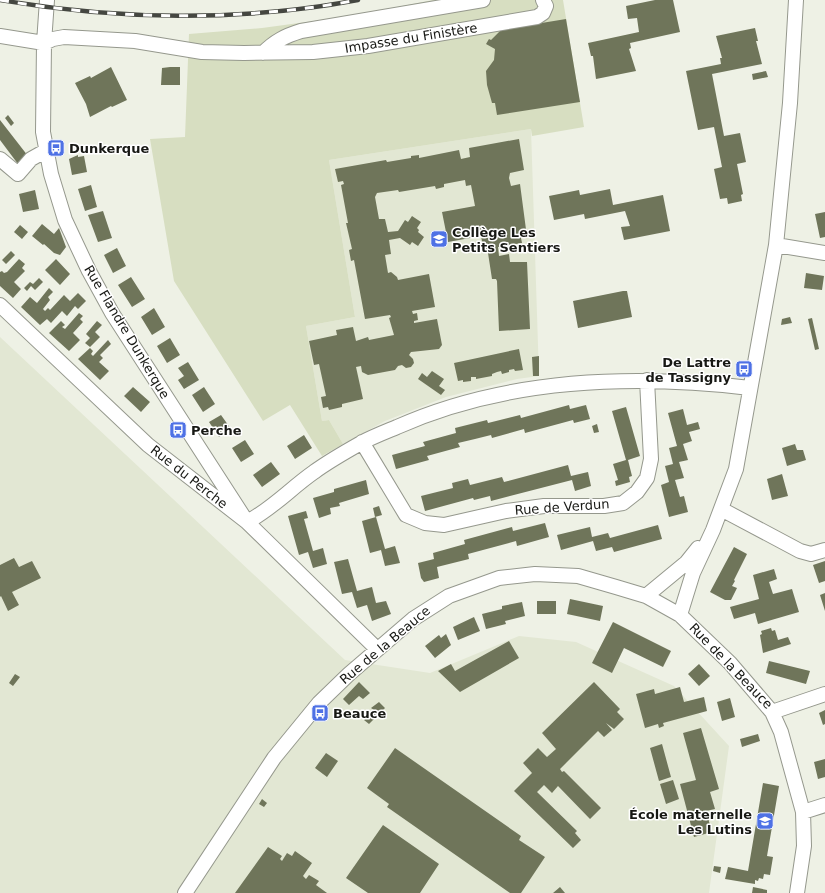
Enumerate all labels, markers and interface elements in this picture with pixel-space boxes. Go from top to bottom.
street label: Impasse du Finistère [344,20,478,56]
bus stop icon: Dunkerque [46,138,66,158]
place label: Dunkerque [69,141,149,156]
place label: Collège Les Petits Sentiers [452,225,561,255]
school or university icon: Collège Les Petits Sentiers [429,229,449,249]
street label: Rue Flandre Dunkerque [81,263,173,401]
place label: De Lattre de Tassigny [645,355,732,385]
bus stop icon: De Lattre de Tassigny [734,359,754,379]
bus stop icon: Perche [168,420,188,440]
place label: Perche [191,423,242,438]
street label: Rue du Perche [148,442,230,512]
street label: Rue de Verdun [514,496,610,518]
street label: Rue de la Beauce [337,603,433,687]
street label: Rue de la Beauce [686,620,776,712]
bus stop icon: Beauce [310,703,330,723]
place label: Beauce [333,706,386,721]
place label: École maternelle Les Lutins [629,807,752,837]
school or university icon: École maternelle Les Lutins [755,811,775,831]

